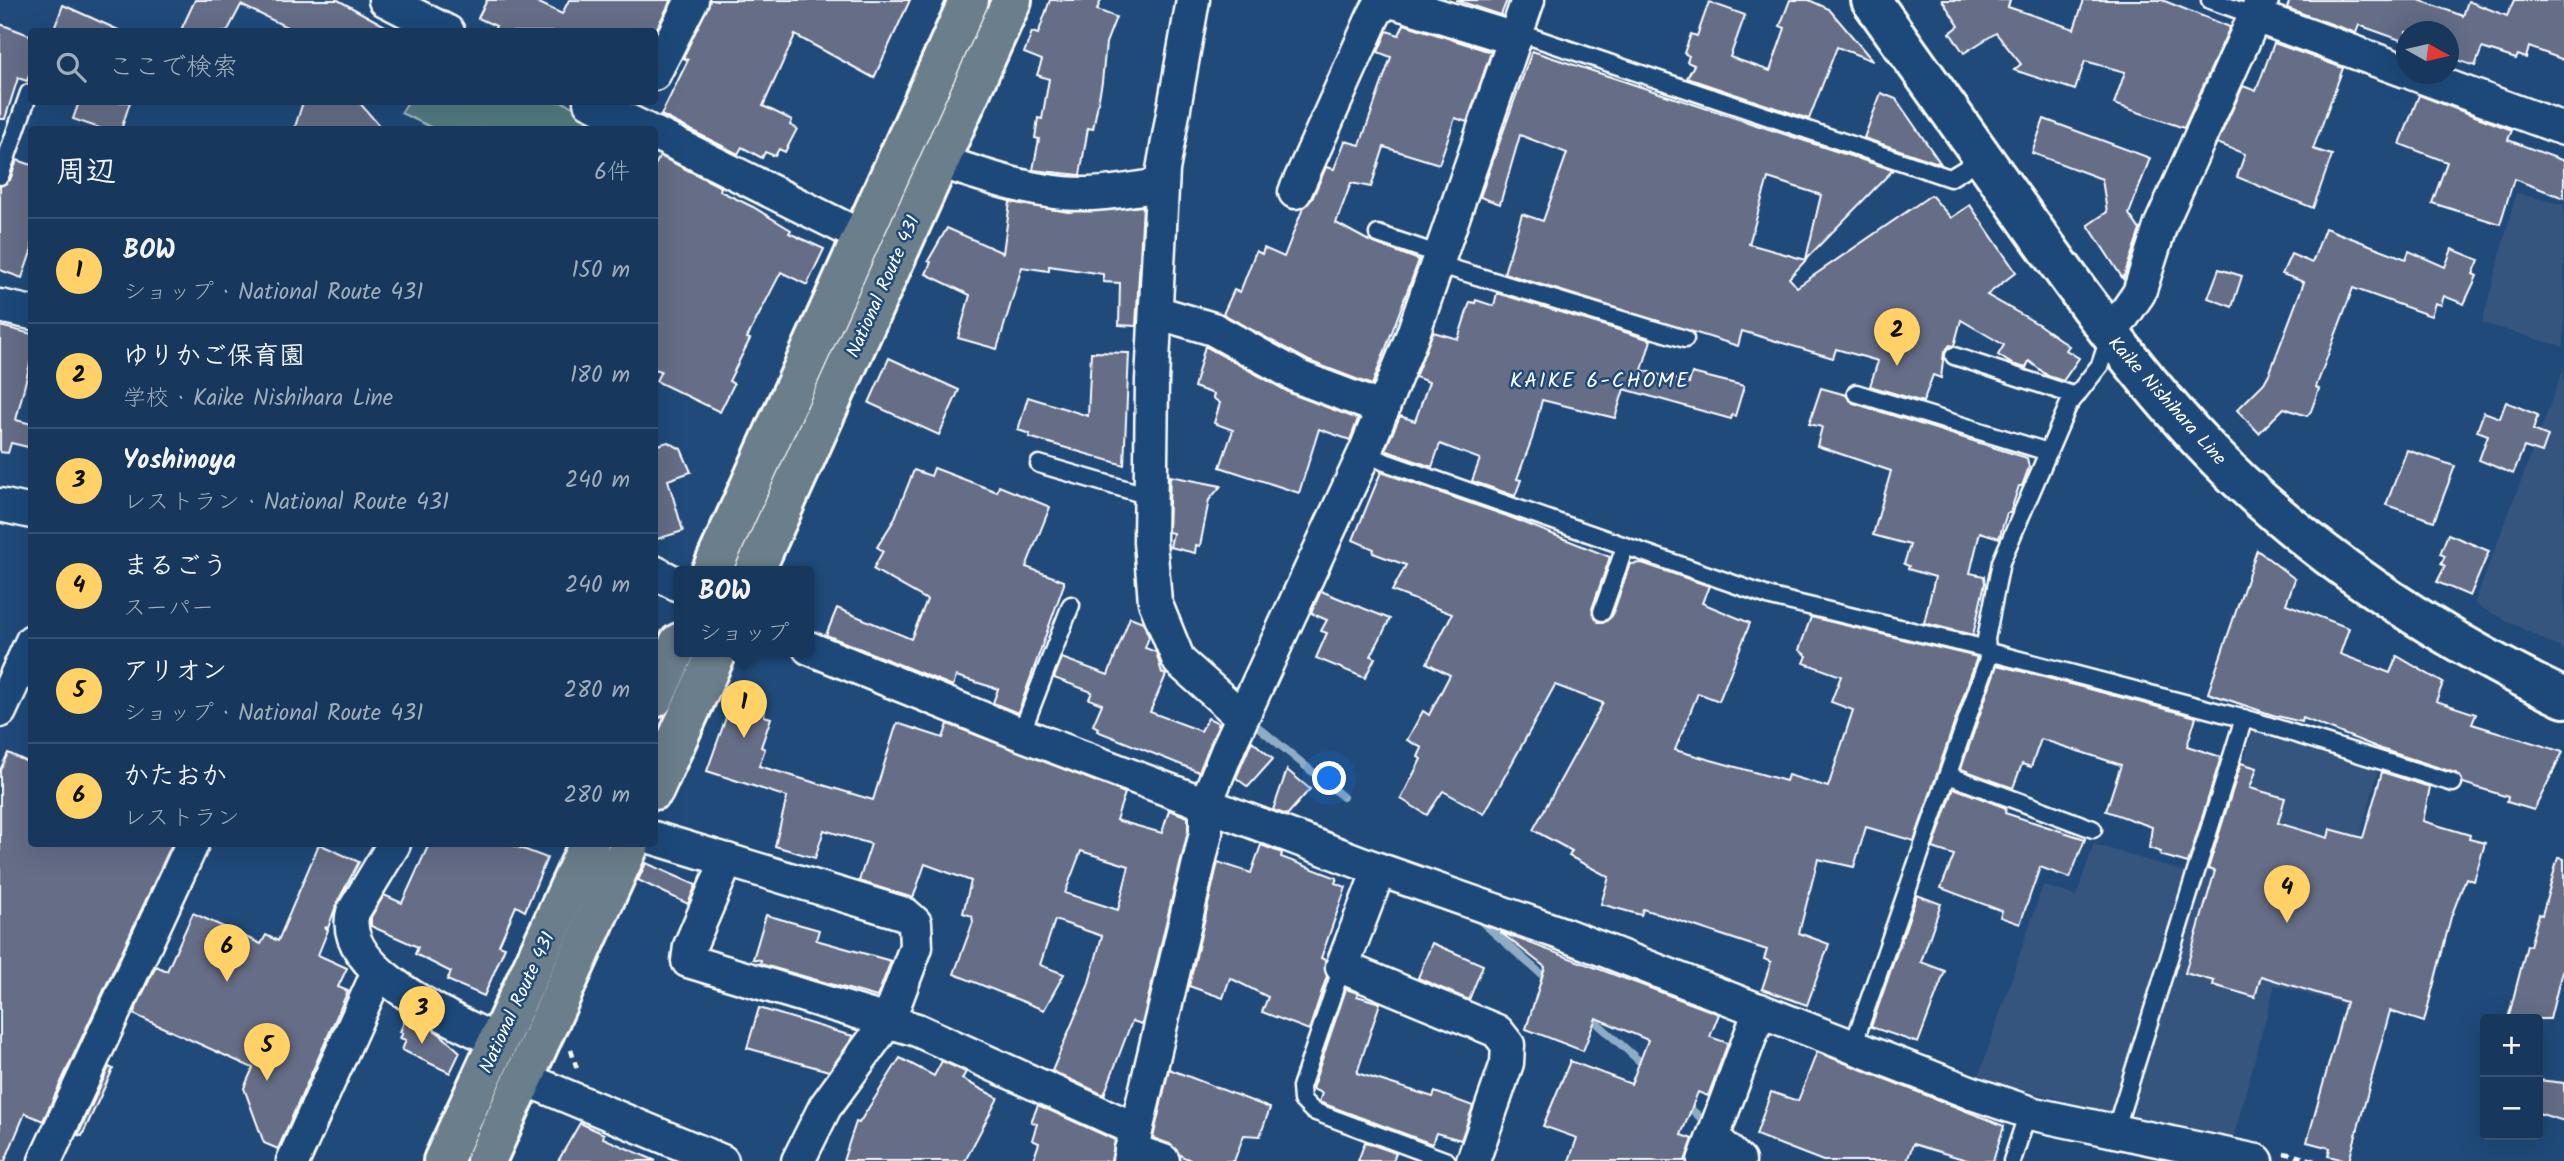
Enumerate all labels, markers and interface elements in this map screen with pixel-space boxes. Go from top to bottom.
north arrow [2396,21,2459,84]
search box [28,28,658,105]
text: ここで検索 [108,47,238,89]
icon: search [52,48,90,86]
text: 周辺 [56,149,116,197]
text: 6件 [594,155,630,191]
street label: National Route 431 [839,211,929,363]
text: BOW [123,230,176,272]
text: 1 [76,253,82,289]
text: 150 m [571,253,630,289]
text: ショップ · National Route 431 [123,275,423,311]
pin: 2 [1874,308,1920,366]
street label: Kaike Nishihara Line [2100,330,2233,473]
text: ゆりかご保育園 [123,336,305,378]
text: 2 [72,358,86,394]
text: 180 m [570,358,630,394]
district label: KAIKE 6-CHOME [1510,365,1690,398]
text: 学校 · Kaike Nishihara Line [123,381,393,417]
text: Yoshinoya [123,440,236,482]
text: 3 [73,463,85,499]
text: 240 m [565,463,630,499]
text: レストラン · National Route 431 [123,485,449,521]
text: まるごう [123,546,228,588]
popup [674,566,814,657]
text: 4 [73,568,85,604]
text: 240 m [565,568,630,604]
text: BOW [698,571,751,613]
text: スーパー [123,591,214,627]
text: ショップ [698,616,790,652]
text: アリオン [123,651,227,693]
text: 5 [73,673,85,709]
text: 280 m [564,673,630,709]
pin: 1 [721,680,767,738]
text: ショップ · National Route 431 [123,696,423,732]
text: かたおか [123,756,227,798]
your location [1312,761,1346,795]
text: 6 [73,778,85,814]
text: 280 m [564,778,630,814]
text: レストラン [123,801,240,837]
pin: 4 [2264,865,2310,923]
pin: 6 [204,924,250,982]
street label: National Route 431 [472,927,564,1079]
pin: 3 [399,986,445,1044]
map controls [2480,1014,2543,1140]
button: + [2480,1014,2543,1077]
pin: 5 [244,1023,290,1081]
button: − [2480,1077,2543,1140]

